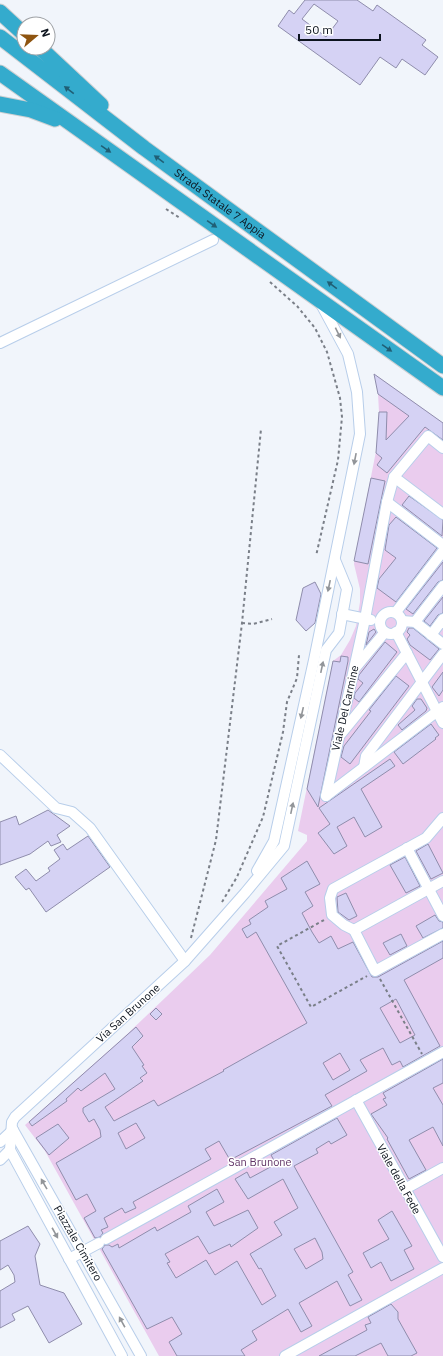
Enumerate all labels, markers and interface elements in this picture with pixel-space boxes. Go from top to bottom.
north arrow [16,16,56,56]
scale bar [299,16,380,42]
text: 50 m [305,22,333,37]
text: N [38,27,53,39]
one-way arrow [63,86,74,94]
one-way arrow [101,145,112,153]
one-way arrow [154,155,165,163]
street label: Strada Statale 7 Appia [171,165,269,242]
one-way arrow [207,220,218,228]
one-way arrow [327,281,338,289]
one-way arrow [334,327,341,338]
one-way arrow [382,344,392,352]
one-way arrow [352,452,358,465]
one-way arrow [326,580,332,592]
one-way arrow [320,660,326,673]
street label: Viale Del Carmine [328,664,362,752]
one-way arrow [299,707,305,719]
one-way arrow [290,801,296,814]
street label: Via San Brunone [93,981,163,1045]
street label: Viale della Fede [374,1141,424,1217]
park label: San Brunone [228,1155,292,1169]
one-way arrow [41,1179,48,1190]
street label: Piazzale Cimitero [51,1203,105,1283]
one-way arrow [52,1227,59,1239]
one-way arrow [119,1316,126,1328]

